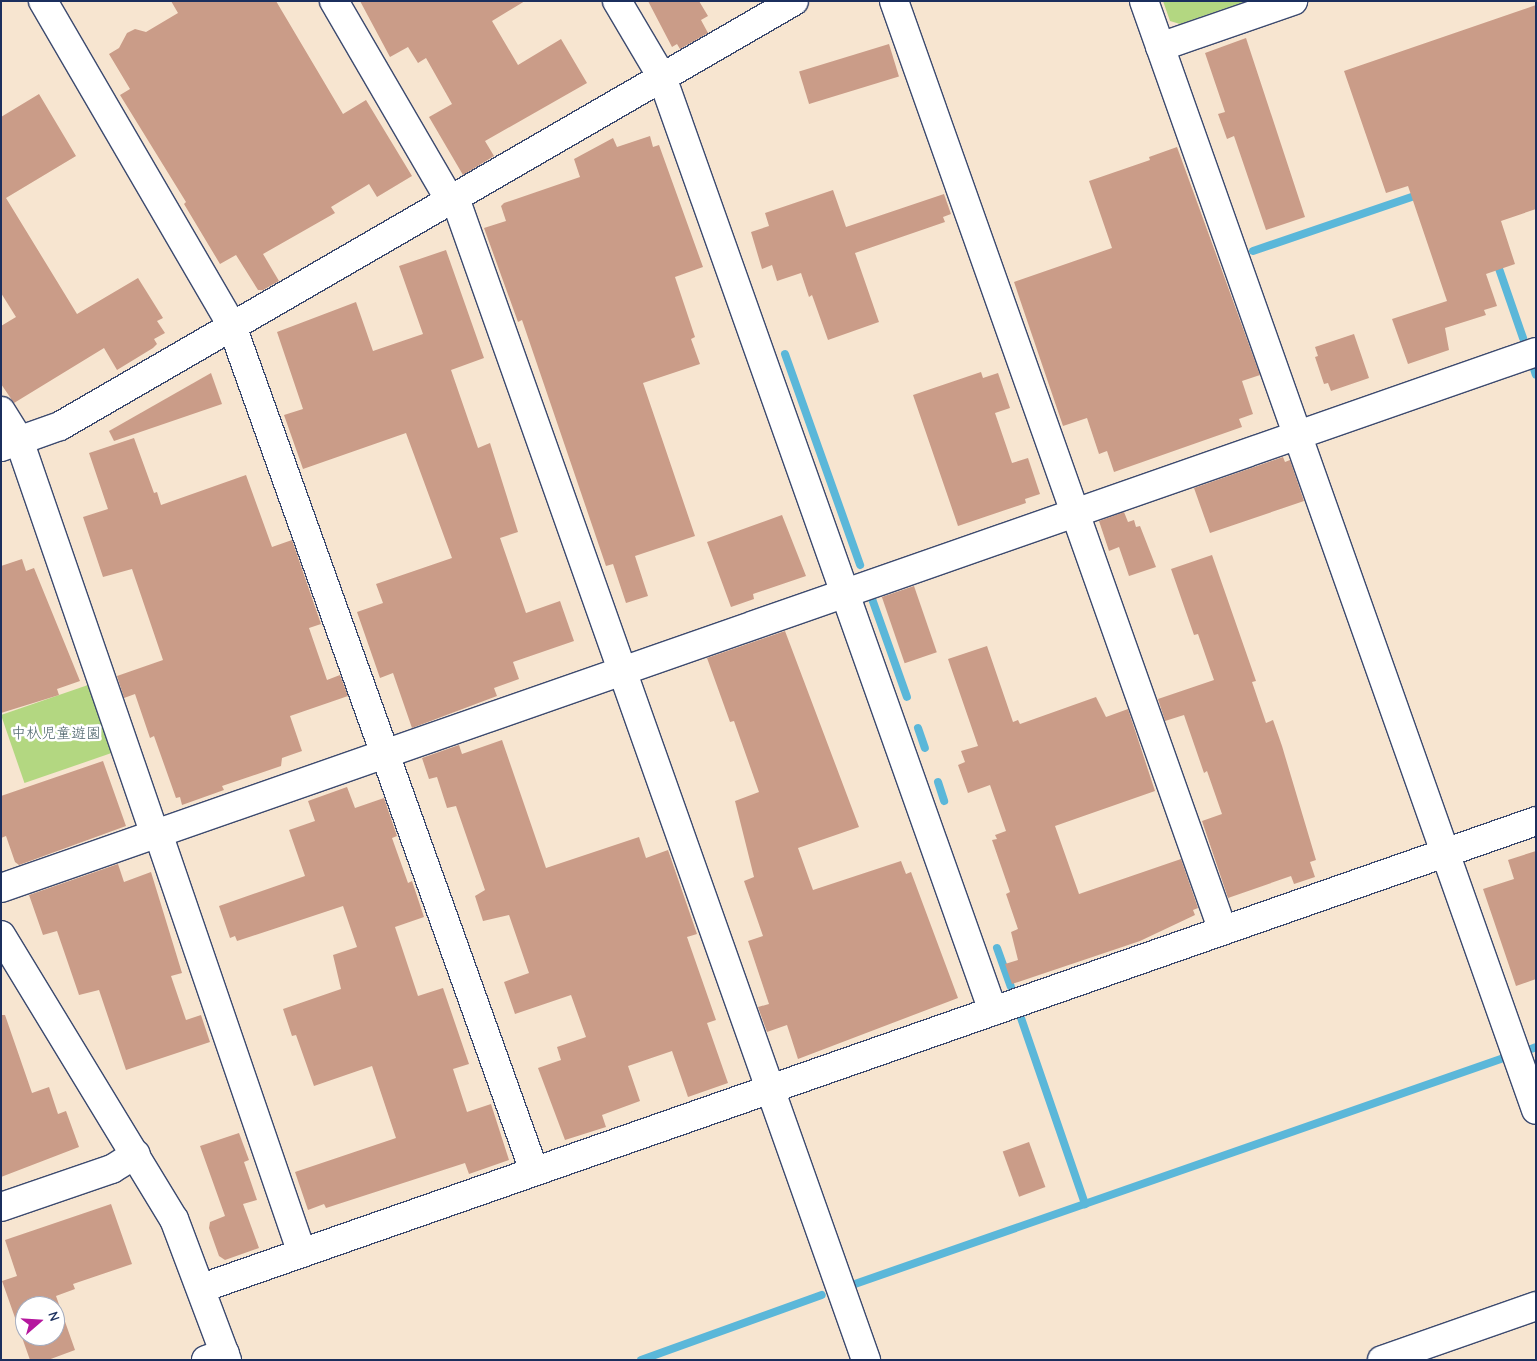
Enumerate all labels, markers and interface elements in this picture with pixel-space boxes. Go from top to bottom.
park label: 中杁児童遊園 [11,725,101,743]
north arrow [15,1296,65,1346]
text: N [44,1309,63,1323]

